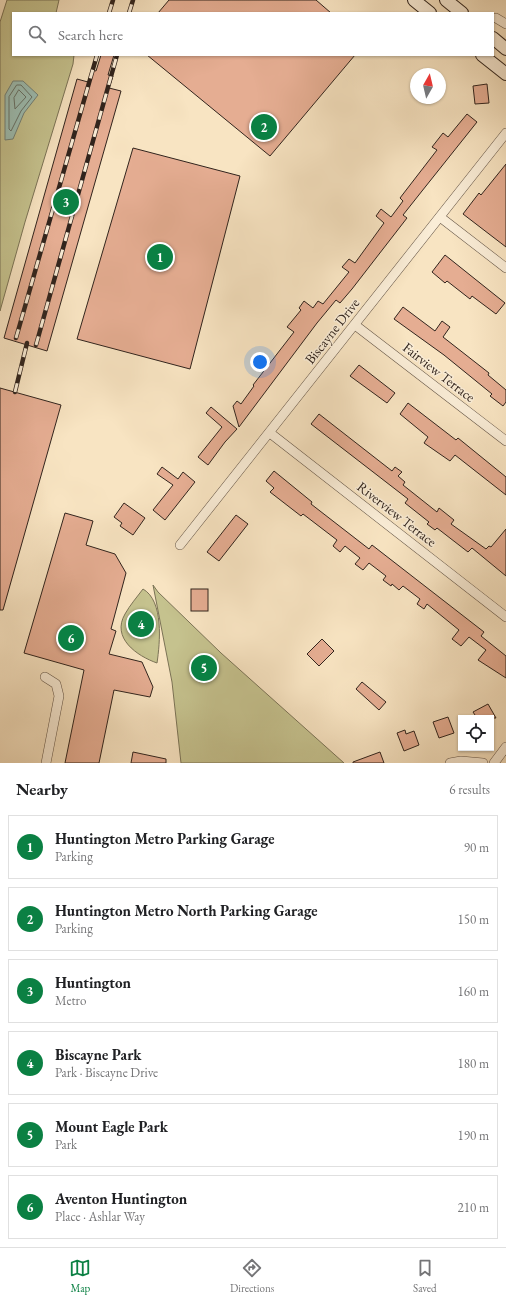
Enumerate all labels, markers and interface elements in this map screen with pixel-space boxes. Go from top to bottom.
search box [12,12,494,56]
icon: search [26,23,48,45]
text: Search here [58,25,123,44]
north arrow [410,68,446,104]
pin: 2 [251,112,277,142]
pin: 3 [53,187,79,217]
pin: 1 [147,242,173,272]
street label: Biscayne Drive [301,294,364,368]
street label: Fairview Terrace [399,338,479,406]
your location [250,352,270,372]
street label: Riverview Terrace [354,477,441,551]
pin: 4 [128,609,154,639]
pin: 6 [58,623,84,653]
pin: 5 [191,653,217,683]
map controls [458,715,494,751]
button: locate [458,715,494,751]
text: Nearby [16,778,68,800]
text: 6 results [449,781,490,798]
text: Huntington Metro Parking Garage [55,829,274,848]
text: 1 [27,839,33,856]
text: 90 m [464,839,489,856]
text: Parking [55,848,93,865]
text: Huntington Metro North Parking Garage [55,901,318,920]
text: 2 [27,911,33,928]
text: 150 m [458,911,489,928]
text: Parking [55,920,93,937]
text: Huntington [55,973,131,992]
text: 3 [27,983,33,1000]
text: 160 m [458,983,489,1000]
text: Metro [55,992,86,1009]
text: Biscayne Park [55,1045,142,1064]
text: 4 [27,1055,33,1072]
text: 180 m [458,1055,489,1072]
text: Park · Biscayne Drive [55,1064,158,1081]
text: Mount Eagle Park [55,1117,168,1136]
text: 5 [27,1127,33,1144]
text: 190 m [458,1127,489,1144]
text: Park [55,1136,77,1153]
text: Aventon Huntington [55,1189,187,1208]
text: 6 [27,1199,33,1216]
text: 210 m [458,1199,489,1216]
text: Place · Ashlar Way [55,1208,145,1225]
tab: Map [69,1257,91,1295]
tab: Directions [230,1257,274,1295]
tab: Saved [413,1257,437,1295]

